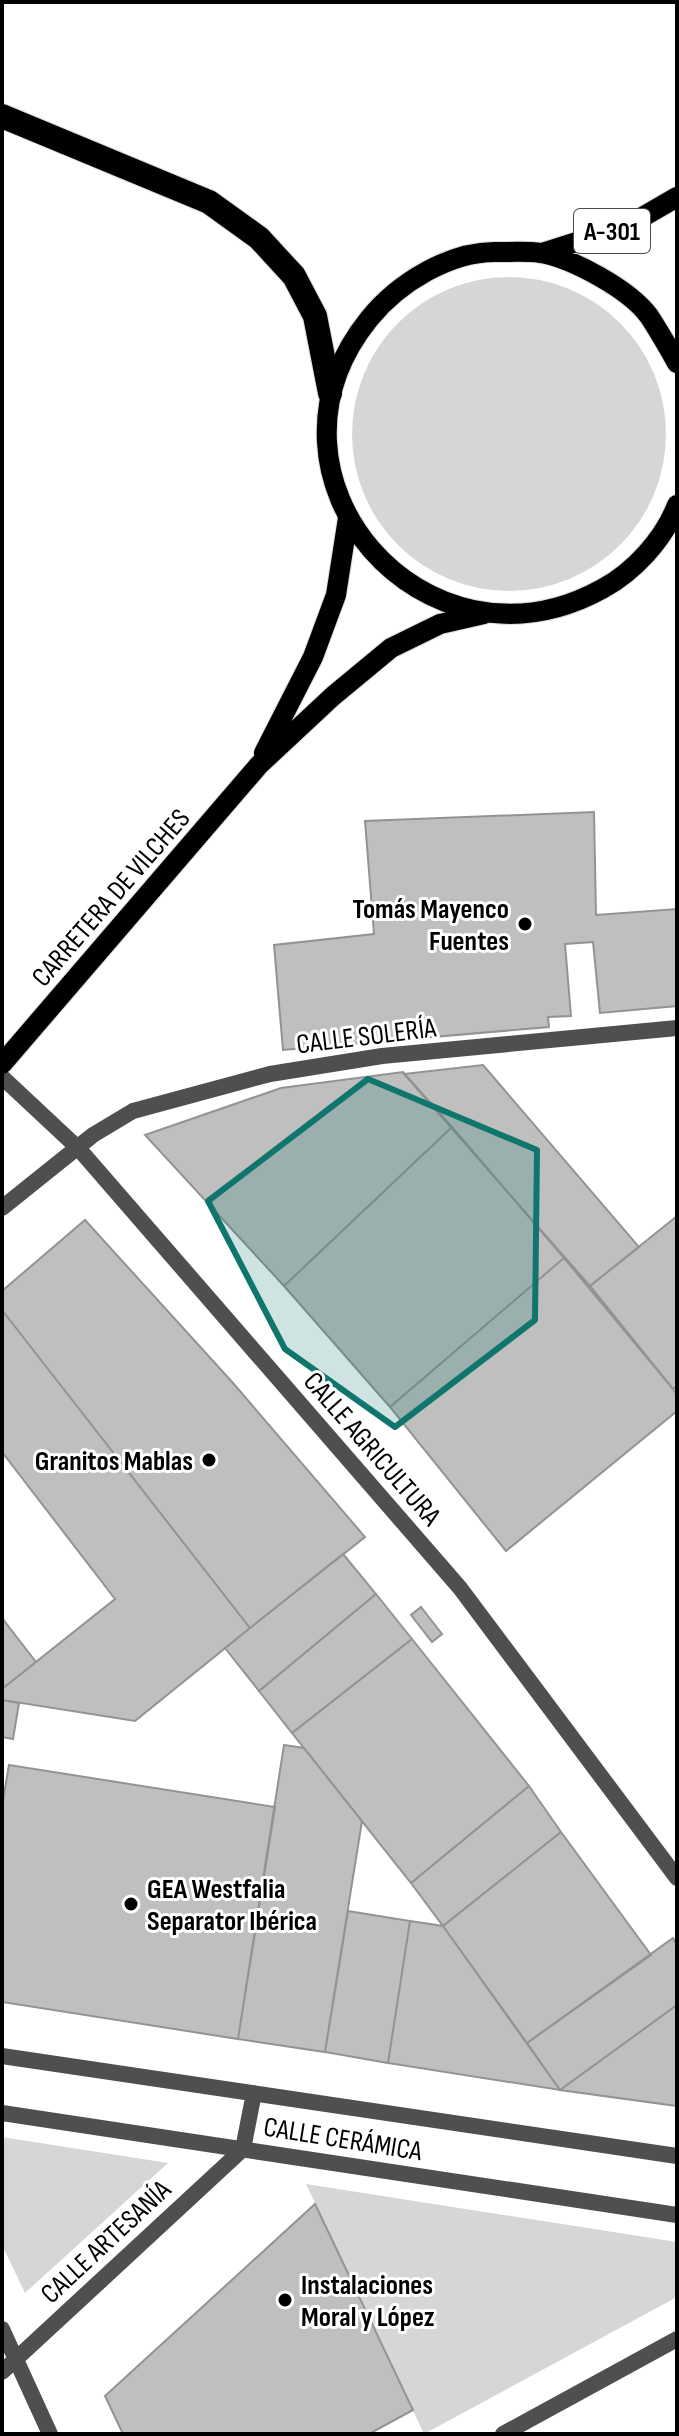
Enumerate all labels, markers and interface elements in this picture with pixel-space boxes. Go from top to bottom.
road number: A-301 [574,209,650,253]
street label: CARRETERA DE VILCHES [25,803,197,993]
place label: Tomás Mayenco Fuentes [352,893,509,958]
marker: Tomás Mayenco Fuentes [516,915,534,933]
street label: CALLE SOLERÍA [294,1011,439,1061]
street label: CALLE AGRICULTURA [296,1365,448,1533]
place label: Granitos Mablas [35,1445,193,1478]
marker: Granitos Mablas [200,1451,218,1469]
place label: GEA Westfalia Separator Ibérica [147,1873,317,1938]
marker: GEA Westfalia Separator Ibérica [122,1895,140,1913]
street label: CALLE CERÁMICA [261,2111,425,2168]
street label: CALLE ARTESANÍA [34,2173,179,2311]
place label: Instalaciones Moral y López [301,2269,435,2334]
marker: Instalaciones Moral y López [276,2291,294,2309]

